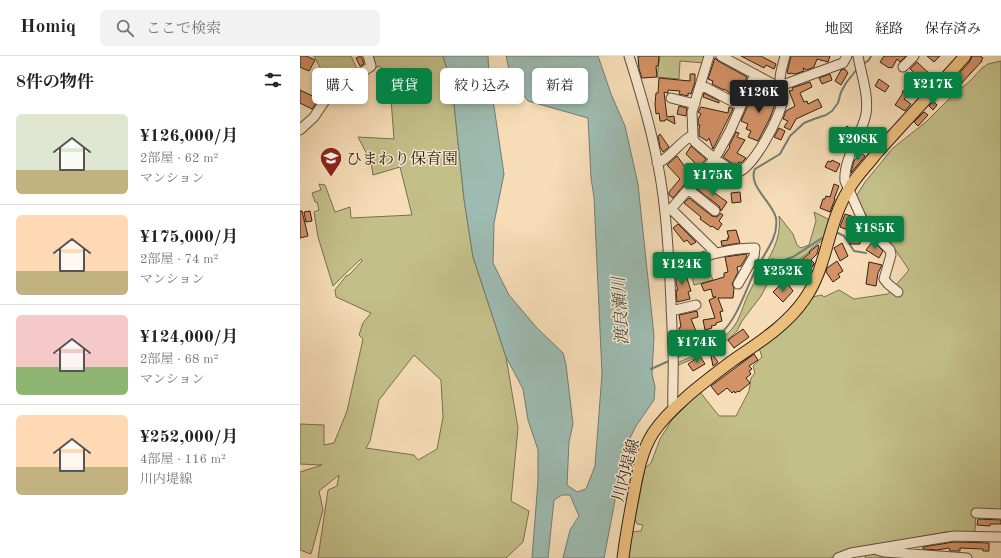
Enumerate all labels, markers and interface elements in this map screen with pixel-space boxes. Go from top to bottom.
search box [100,10,380,46]
icon: search [114,17,136,39]
text: Homiq [20,18,76,37]
text: ここで検索 [146,22,221,37]
text: 地図 [825,22,853,36]
text: 経路 [875,22,903,36]
text: 保存済み [925,22,981,36]
chip: 購入 [312,68,368,104]
chip: 賃貸 [376,68,432,104]
chip: 絞り込み [440,68,524,104]
chip: 新着 [532,68,588,104]
icon: filters [262,69,284,91]
pin: ¥217K [905,72,961,106]
text: 8件の物件 [16,74,94,91]
text: ¥217K [913,78,953,91]
pin: ¥126K [731,80,787,114]
text: ¥126K [739,86,779,99]
pin: ¥208K [830,127,886,161]
text: ¥126,000/月 [140,128,238,145]
icon: home [48,130,96,178]
text: ¥208K [838,133,878,146]
school or university icon: ひまわり保育園 [318,145,344,178]
place label: ひまわり保育園 [346,150,458,168]
text: 2部屋 · 62 m² [140,152,218,165]
pin: ¥175K [685,163,741,197]
text: ¥175K [693,169,733,182]
text: マンション [140,172,204,185]
pin: ¥185K [847,216,903,250]
text: ¥185K [855,222,895,235]
text: ¥175,000/月 [140,229,238,246]
icon: home [48,231,96,279]
pin: ¥124K [654,252,710,286]
text: 2部屋 · 74 m² [140,253,218,266]
text: ¥124K [662,258,702,271]
pin: ¥252K [755,259,811,293]
text: ¥252K [763,265,803,278]
text: マンション [140,273,204,286]
water label: 渡良瀬川 [609,275,632,345]
text: ¥124,000/月 [140,329,238,346]
pin: ¥174K [669,330,725,364]
icon: home [48,331,96,379]
text: ¥174K [677,336,717,349]
text: 2部屋 · 68 m² [140,353,218,366]
text: マンション [140,373,204,386]
text: ¥252,000/月 [140,429,238,446]
icon: home [48,431,96,479]
street label: 川内堤線 [609,437,643,504]
text: 4部屋 · 116 m² [140,453,226,466]
text: 川内堤線 [140,473,192,486]

